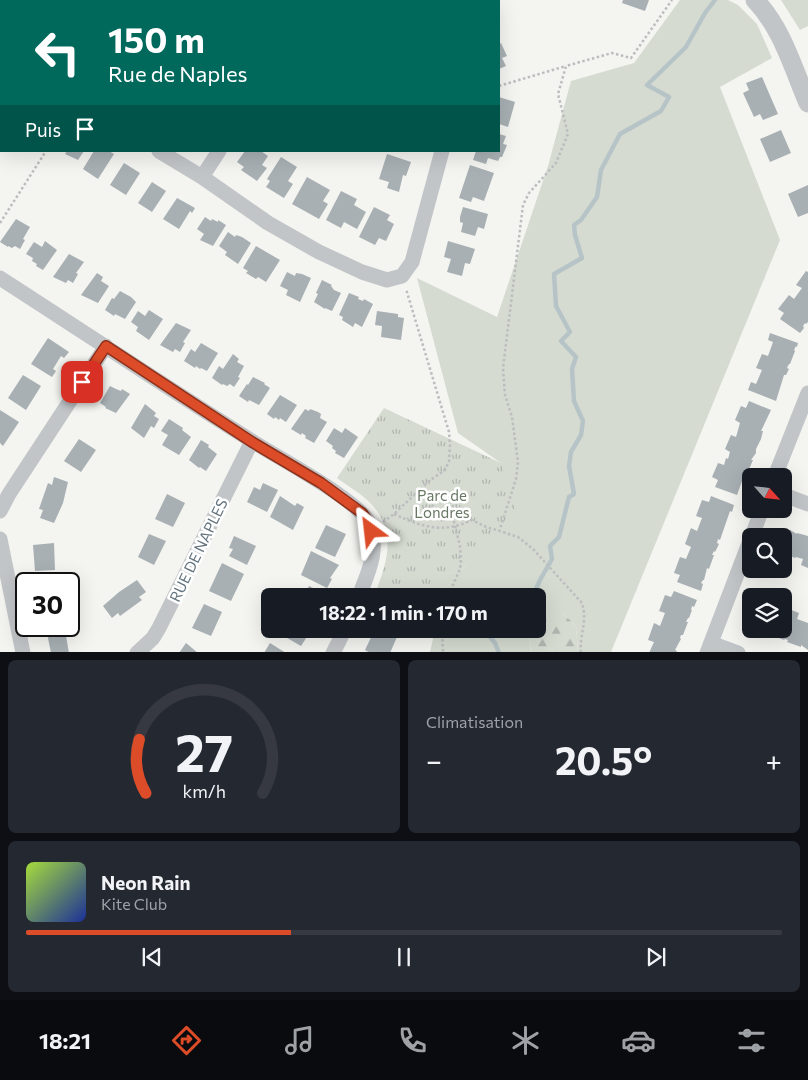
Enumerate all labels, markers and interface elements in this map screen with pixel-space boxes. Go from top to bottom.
text: 150 m [108,17,205,60]
icon: left [25,20,90,85]
text: Rue de Naples [108,60,248,87]
icon: arrive [71,115,99,143]
text: Puis [25,118,61,141]
pin [61,361,103,403]
icon: arrive [68,368,96,396]
north arrow [742,468,792,518]
map controls [742,468,792,638]
park label: Parc de Londres [414,486,470,521]
street label: RUE DE NAPLES [165,495,231,605]
position arrow [344,504,396,556]
button: search [742,528,792,578]
speed limit sign: 30 [15,572,80,637]
button: layers [742,588,792,638]
text: 18:22 · 1 min · 170 m [319,601,488,624]
text: Climatisation [426,712,523,731]
text: 27 [175,719,233,783]
text: 20.5° [555,736,652,783]
text: − [426,743,442,777]
text: + [766,743,782,777]
text: km/h [182,780,226,802]
text: Neon Rain [101,871,191,894]
text: Kite Club [101,894,167,913]
icon: previous [138,943,166,971]
icon: pause [390,943,418,971]
icon: next [642,943,670,971]
icon: directions [169,1023,204,1058]
icon: music [282,1023,317,1058]
icon: phone [395,1023,430,1058]
icon: climate [508,1023,543,1058]
icon: car [621,1023,656,1058]
icon: filters [734,1023,769,1058]
text: 18:21 [39,1027,91,1054]

